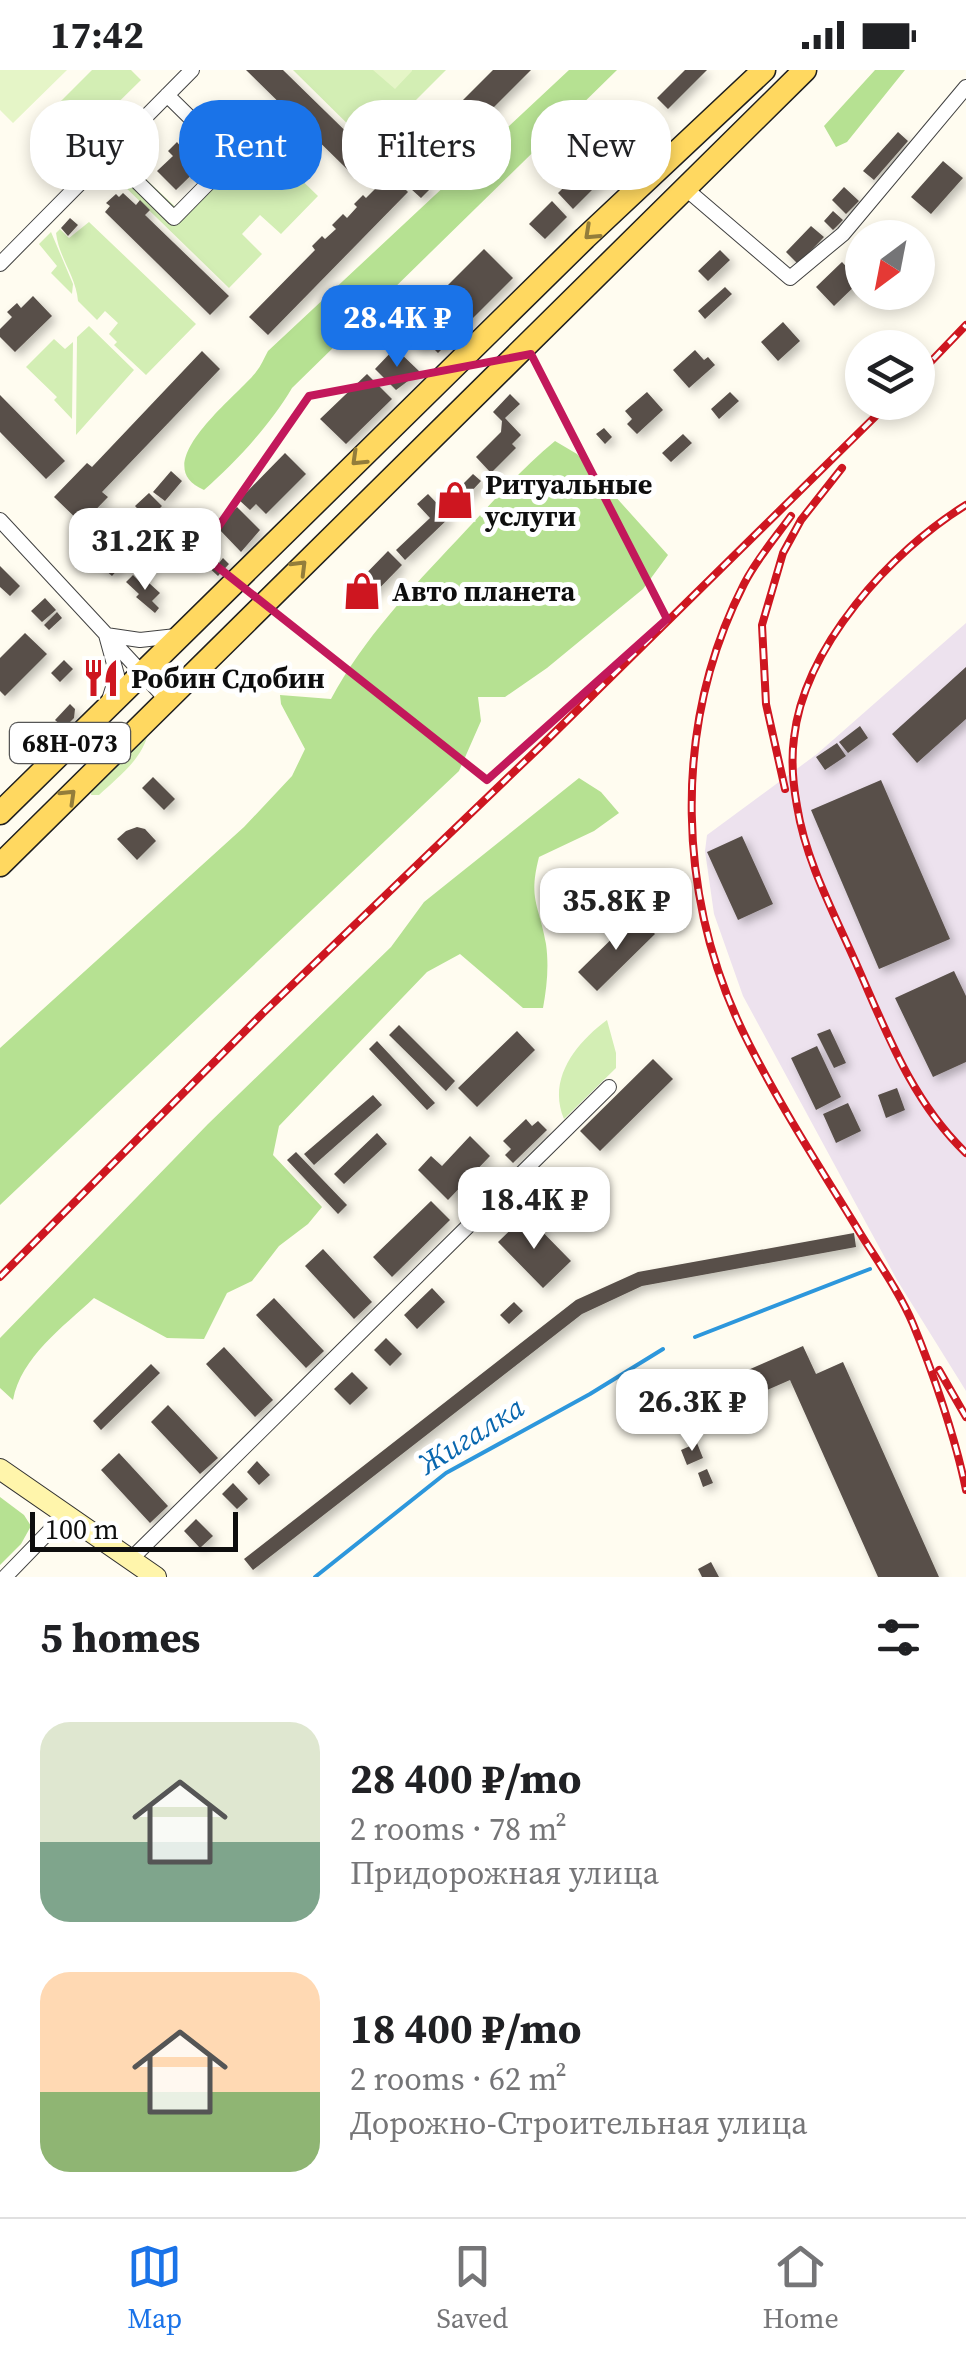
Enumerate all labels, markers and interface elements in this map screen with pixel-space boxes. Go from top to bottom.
text: 17:42 [50,9,144,61]
chip: Buy [30,100,159,190]
chip: Rent [179,100,322,190]
chip: Filters [342,100,511,190]
chip: New [531,100,671,190]
north arrow [845,220,935,310]
map controls [845,220,935,420]
one-way arrow [584,221,603,239]
pin: 28.4K ₽ [305,285,489,370]
text: 28.4K ₽ [343,295,451,339]
button: layers [845,330,935,420]
one-way arrow [352,448,370,466]
place label: Ритуальные услуги [484,465,652,535]
shop icon: Ритуальные услуги [434,479,476,521]
pin: 31.2K ₽ [53,508,237,593]
text: 31.2K ₽ [91,518,199,562]
one-way arrow [289,561,307,579]
shop icon: Авто планета [341,570,383,612]
place label: Авто планета [392,572,576,610]
restaurant icon: Робин Сдобин [80,657,122,699]
place label: Робин Сдобин [131,659,325,697]
road number: 68Н-073 [10,723,130,763]
one-way arrow [58,790,76,808]
pin: 35.8K ₽ [524,868,708,953]
text: 35.8K ₽ [562,878,670,922]
pin: 18.4K ₽ [442,1167,626,1252]
text: 18.4K ₽ [480,1177,588,1221]
pin: 26.3K ₽ [600,1369,784,1454]
text: 26.3K ₽ [638,1379,746,1423]
water label: Жигалка [409,1386,532,1484]
scale bar [30,1507,238,1552]
text: 100 m [45,1510,119,1548]
text: 5 homes [40,1608,200,1666]
icon: filters [871,1610,926,1665]
text: 28 400 ₽/mo [350,1749,582,1807]
icon: home [120,1762,240,1882]
text: 2 rooms · 78 m² [350,1807,567,1851]
text: Придорожная улица [350,1851,659,1895]
text: 18 400 ₽/mo [350,1999,582,2057]
icon: home [120,2012,240,2132]
text: 2 rooms · 62 m² [350,2057,567,2101]
text: Дорожно-Строительная улица [350,2101,808,2145]
tab: Map [127,2239,182,2337]
tab: Saved [436,2239,508,2337]
tab: Home [762,2239,839,2337]

